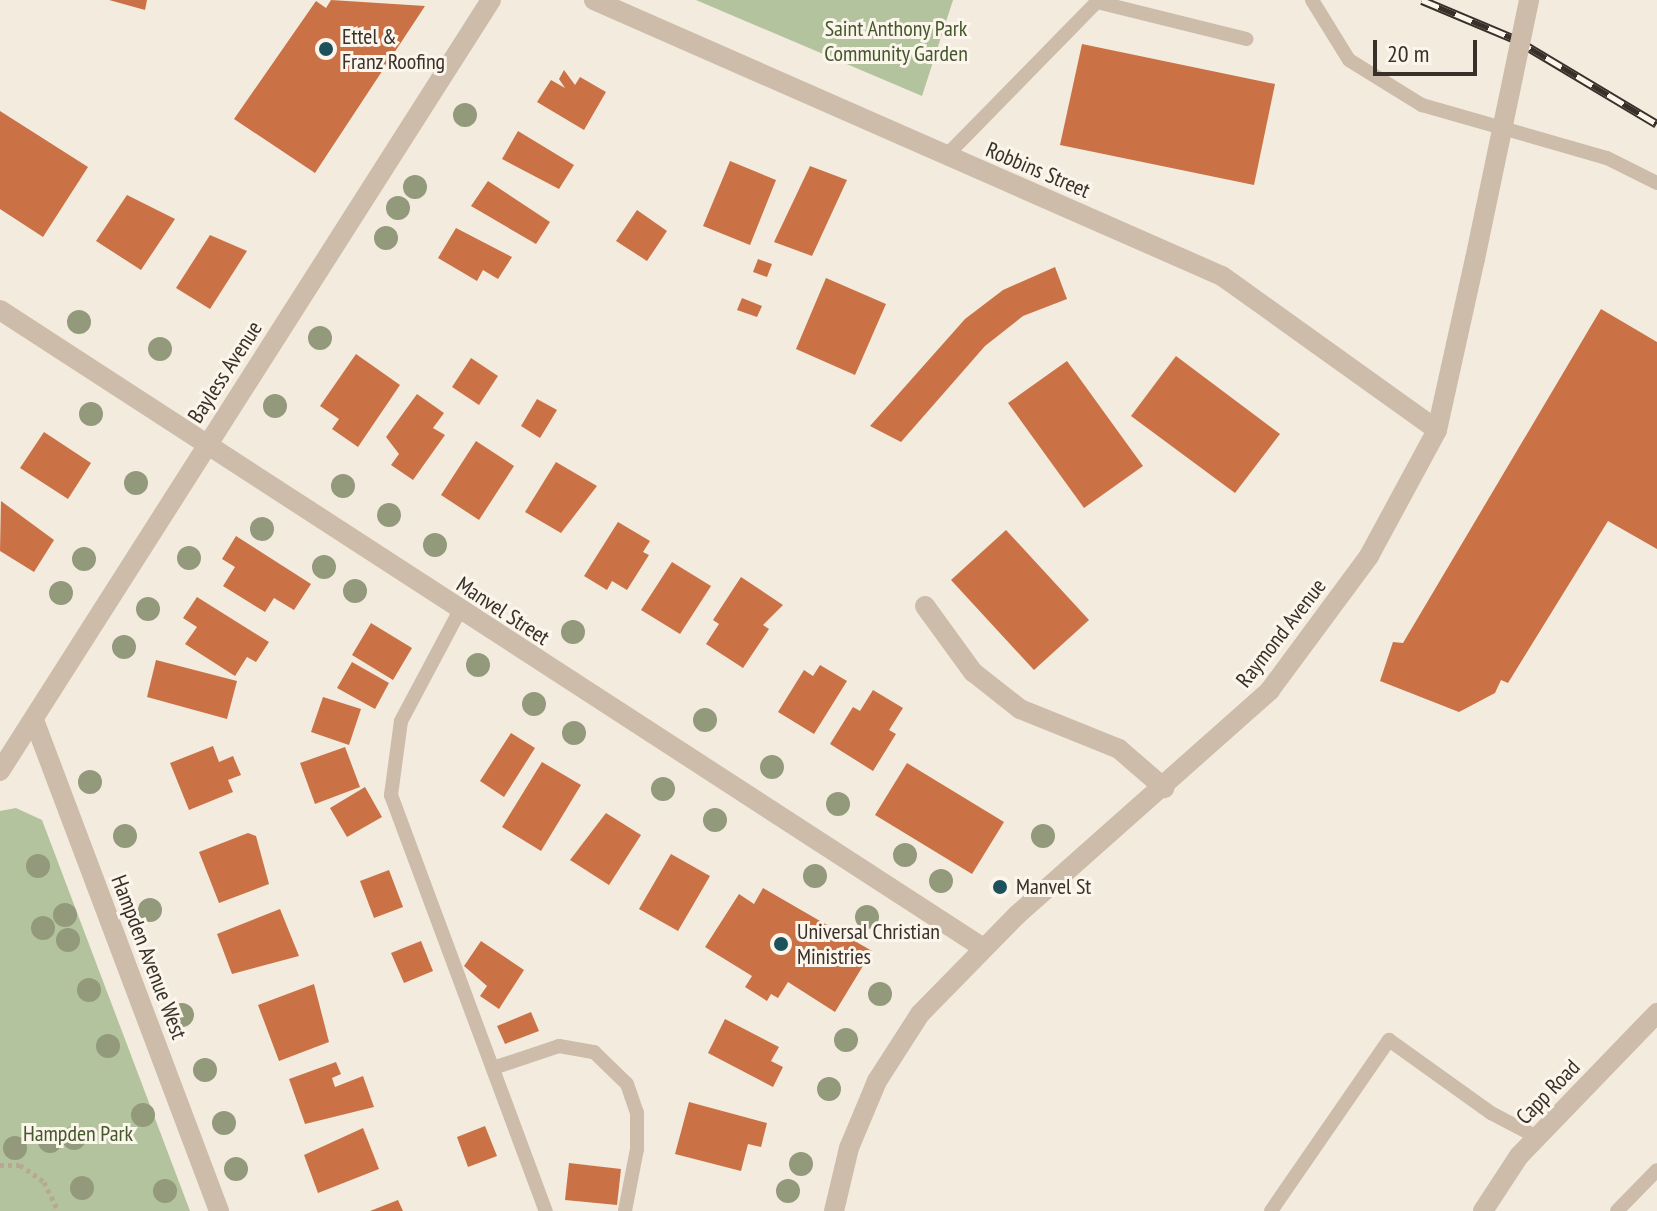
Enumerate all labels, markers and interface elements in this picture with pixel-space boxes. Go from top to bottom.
park label: Saint Anthony Park Community Garden [824,15,968,66]
place label: Ettel & Franz Roofing [342,23,446,74]
scale bar [1377,24,1481,74]
text: 20 m [1387,38,1429,69]
marker: Ettel & Franz Roofing [317,40,335,58]
street label: Robbins Street [982,136,1094,204]
street label: Bayless Avenue [182,316,268,428]
street label: Manvel Street [452,571,554,651]
street label: Raymond Avenue [1230,573,1332,693]
street label: Hampden Avenue West [105,871,193,1043]
place label: Manvel St [1016,874,1091,900]
marker: Manvel St [991,878,1009,896]
place label: Universal Christian Ministries [797,918,940,970]
marker: Universal Christian Ministries [772,935,790,953]
street label: Capp Road [1511,1054,1585,1130]
park label: Hampden Park [23,1121,133,1147]

